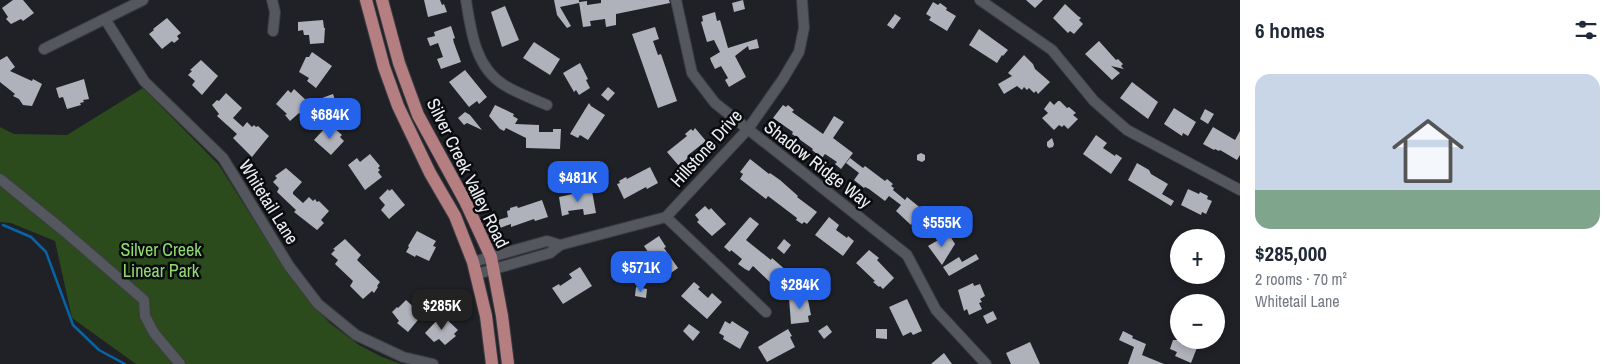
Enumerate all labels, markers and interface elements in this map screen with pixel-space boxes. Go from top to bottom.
text: 6 homes [1255,16,1325,45]
icon: filters [1572,16,1600,44]
street label: Silver Creek Valley Road [421,94,515,252]
pin: $684K [295,98,365,140]
text: $684K [311,103,349,125]
street label: Hillstone Drive [664,104,748,192]
icon: home [1383,106,1473,196]
street label: Shadow Ridge Way [759,114,877,214]
street label: Whitetail Lane [233,155,305,249]
pin: $481K [543,160,613,203]
text: $481K [559,166,597,188]
pin: $555K [907,206,977,248]
text: $555K [923,211,961,233]
map controls [1170,229,1225,349]
button: + [1170,229,1225,284]
park label: Silver Creek Linear Park [120,237,202,283]
text: $285,000 [1255,239,1327,268]
pin: $571K [606,250,676,293]
text: $571K [622,256,660,278]
pin: $284K [765,268,835,310]
text: 2 rooms · 70 m² [1255,268,1347,290]
text: $284K [781,273,819,295]
pin: $285K [407,288,477,331]
text: Whitetail Lane [1255,290,1340,312]
text: $285K [423,294,461,316]
button: − [1170,294,1225,349]

